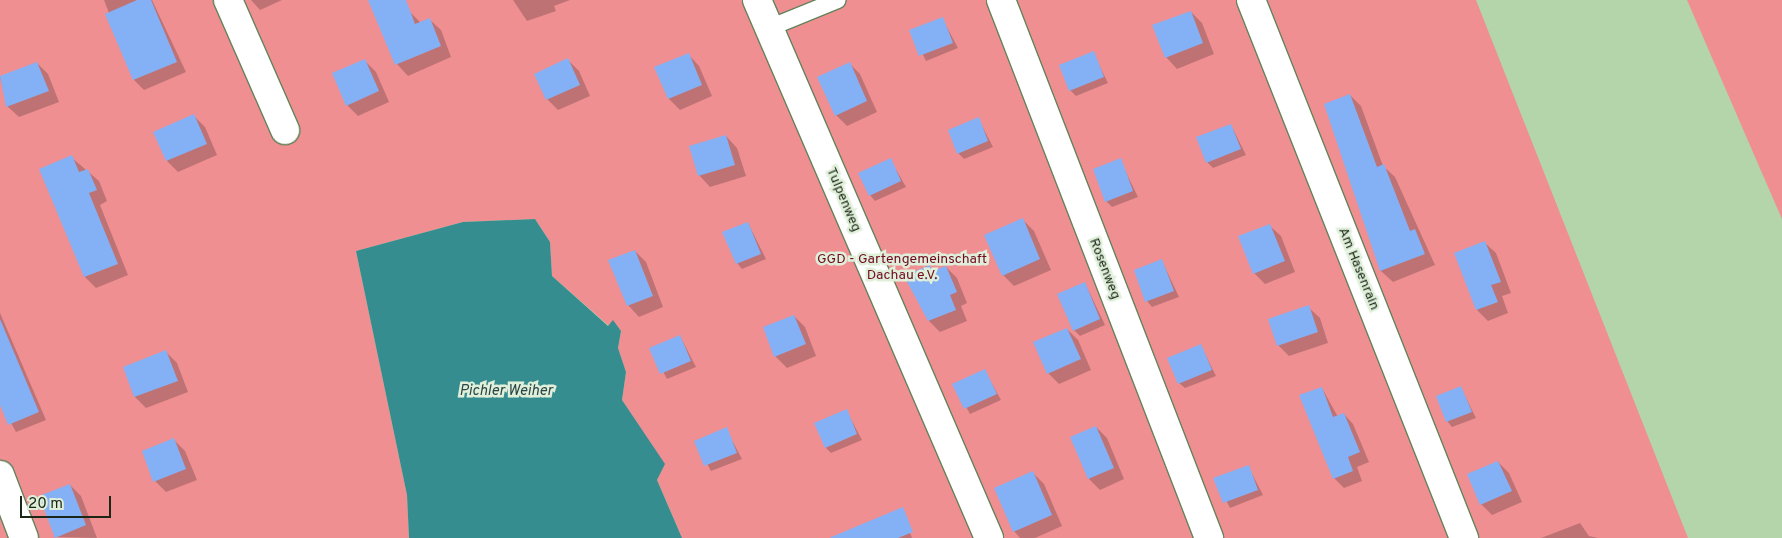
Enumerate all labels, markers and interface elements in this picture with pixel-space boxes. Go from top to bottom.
street label: Tulpenweg [822,165,864,235]
street label: Am Hasenrain [1334,225,1382,313]
street label: Rosenweg [1085,236,1123,302]
park label: GGD - Gartengemeinschaft Dachau e.V. [817,252,987,284]
water label: Pichler Weiher [459,383,553,401]
scale bar [22,486,114,518]
text: 20 m [28,495,63,514]

